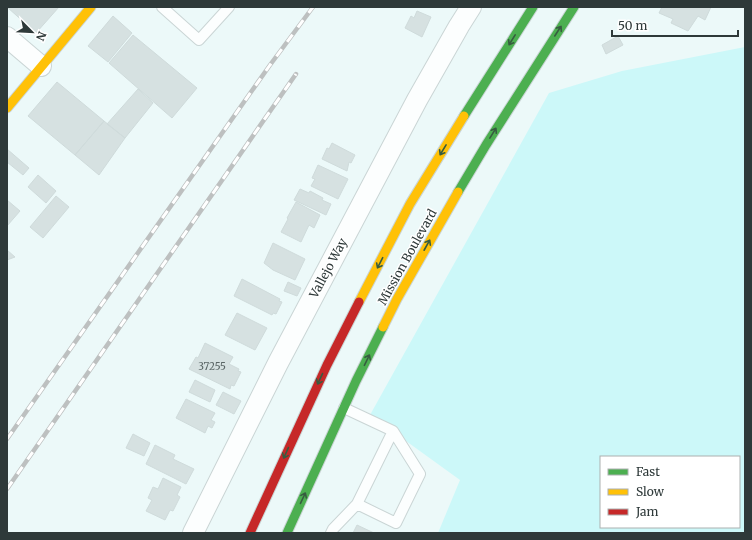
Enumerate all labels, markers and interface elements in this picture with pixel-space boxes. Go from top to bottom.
north arrow [12,12,52,52]
scale bar [612,12,738,38]
text: 50 m [618,18,647,33]
one-way arrow [555,25,563,37]
text: N [33,29,49,43]
one-way arrow [508,34,516,46]
one-way arrow [489,128,497,139]
one-way arrow [439,144,447,155]
street label: Mission Boulevard [374,206,440,308]
street label: Vallejo Way [305,235,350,301]
one-way arrow [423,239,431,251]
one-way arrow [375,257,383,269]
one-way arrow [364,355,371,367]
house number: 37255 [198,360,226,373]
one-way arrow [316,373,323,385]
one-way arrow [282,446,289,458]
legend [600,456,740,528]
text: Fast [636,464,660,479]
text: Slow [636,484,665,499]
one-way arrow [300,492,307,504]
text: Jam [635,504,659,519]

